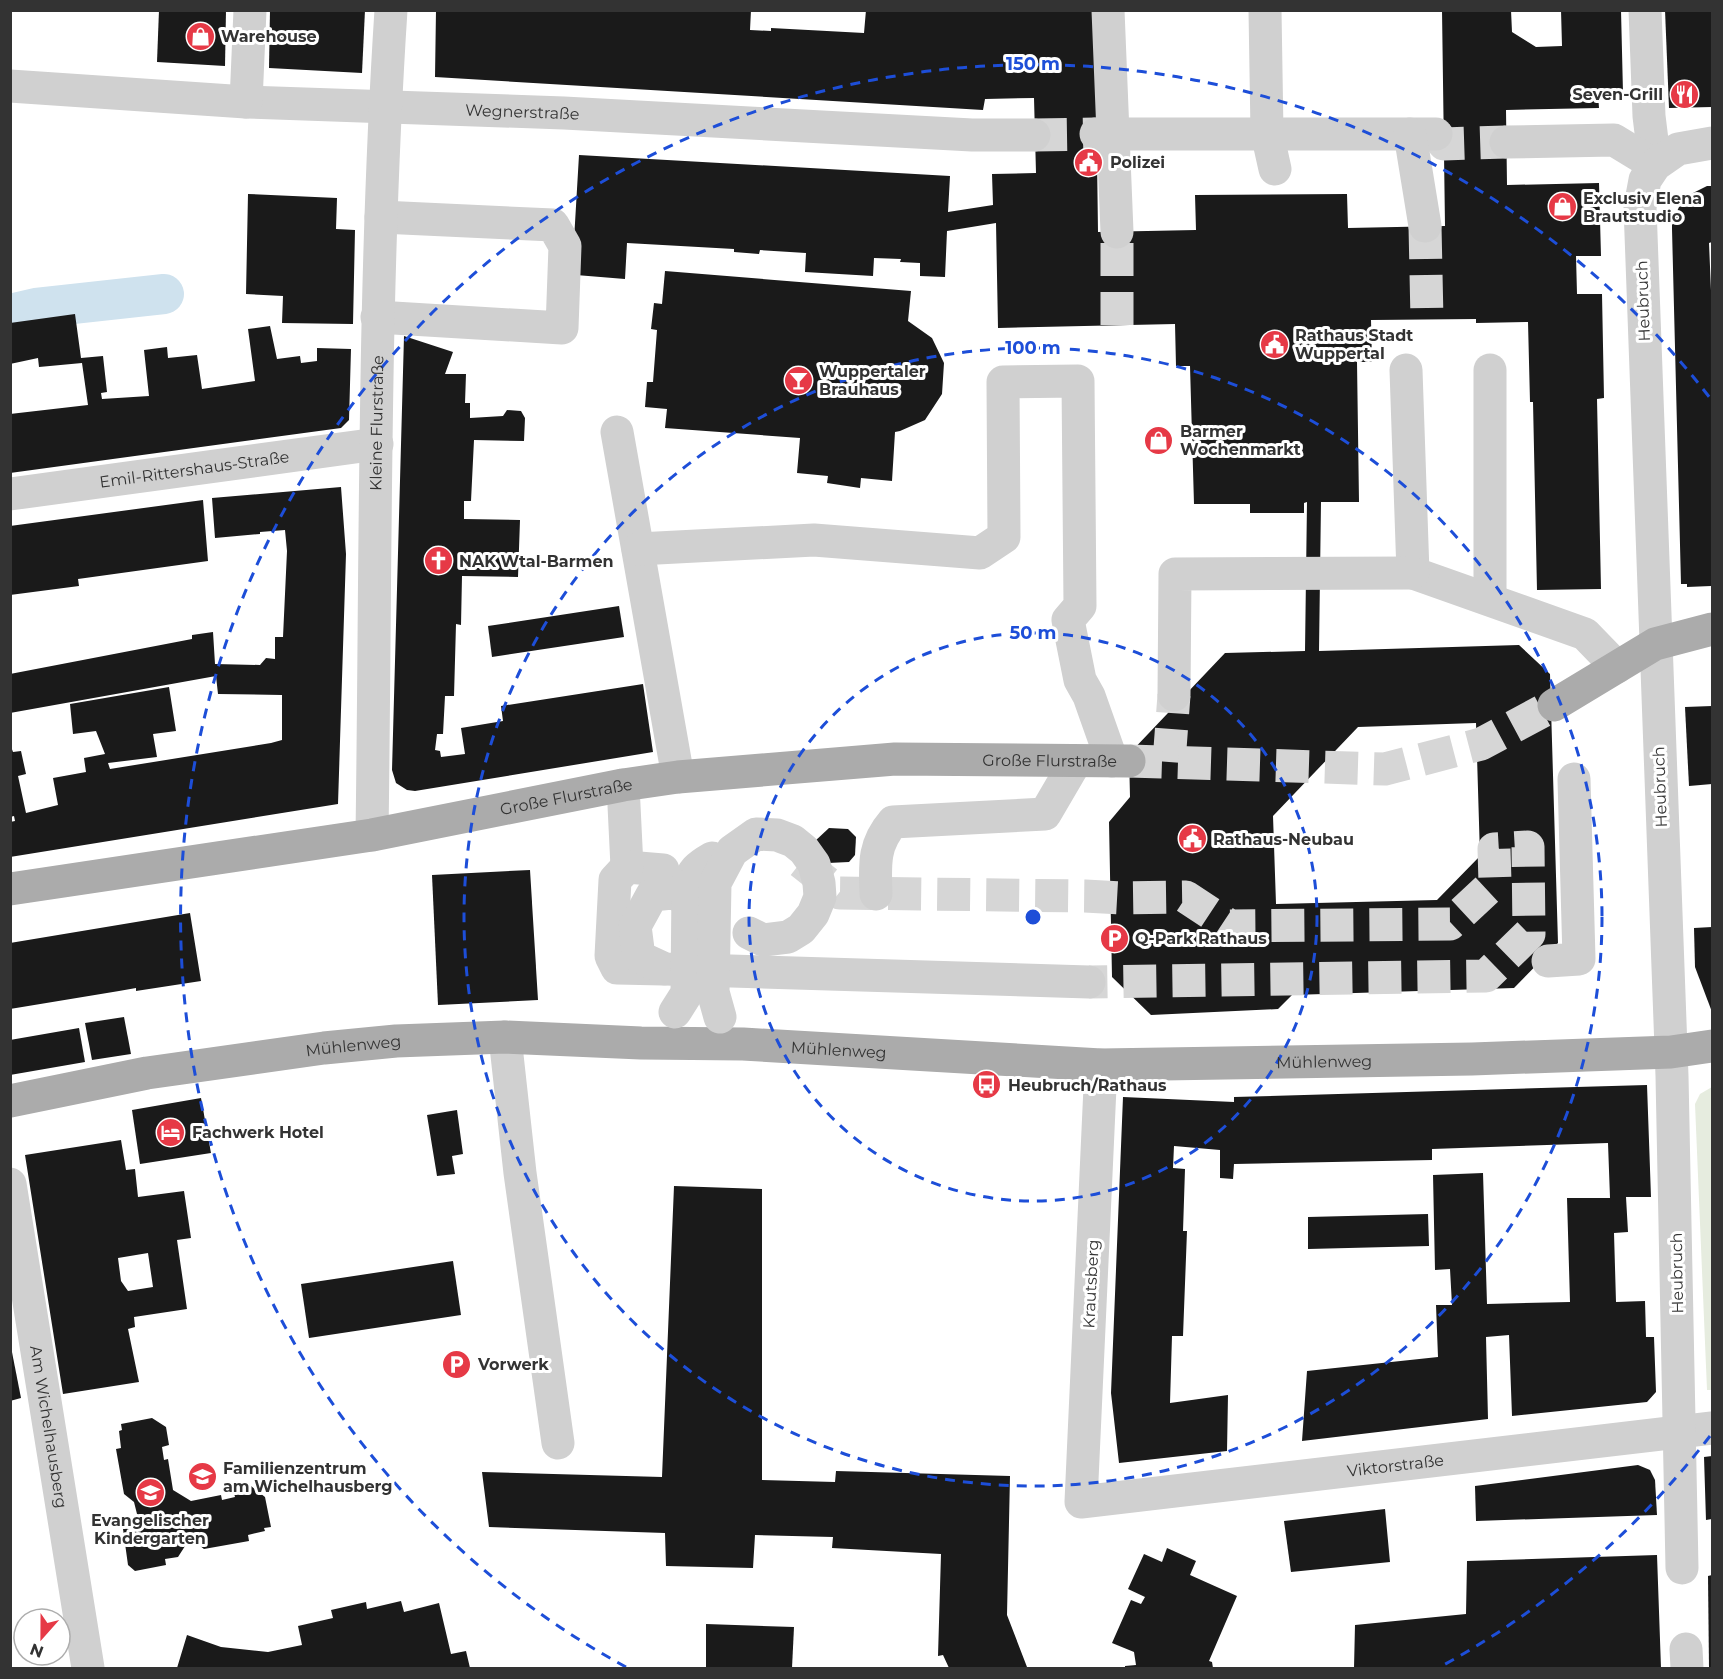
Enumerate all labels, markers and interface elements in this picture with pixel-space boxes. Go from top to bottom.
shop icon: Warehouse [184,20,216,52]
place label: Warehouse [221,27,317,46]
text: 150 m [1006,53,1060,75]
restaurant icon: Seven-Grill [1668,78,1700,110]
place label: Seven-Grill [1573,85,1663,104]
street label: Wegnerstraße [465,100,580,123]
public building icon: Polizei [1073,146,1105,178]
place label: Polizei [1110,153,1165,172]
place label: Exclusiv Elena Brautstudio [1583,189,1702,226]
shop icon: Exclusiv Elena Brautstudio [1546,191,1578,223]
street label: Heubruch [1632,260,1654,342]
place label: Rathaus Stadt Wuppertal [1295,326,1413,363]
public building icon: Rathaus Stadt Wuppertal [1258,328,1290,360]
text: 100 m [1005,337,1061,359]
street label: Kleine Flurstraße [366,355,387,491]
place label: Wuppertaler Brauhaus [819,362,926,399]
bar icon: Wuppertaler Brauhaus [782,364,814,396]
place label: Barmer Wochenmarkt [1180,422,1301,459]
shop icon: Barmer Wochenmarkt [1143,424,1175,456]
street label: Emil-Rittershaus-Straße [98,447,290,491]
church icon: NAK Wtal-Barmen [422,545,454,577]
place label: NAK Wtal-Barmen [459,552,614,571]
text: 50 m [1010,622,1056,644]
street label: Heubruch [1649,746,1671,828]
street label: Große Flurstraße [982,750,1117,770]
street label: Große Flurstraße [498,774,634,819]
public building icon: Rathaus-Neubau [1176,823,1208,855]
place label: Rathaus-Neubau [1213,830,1354,849]
centre of rings [1023,907,1043,927]
parking icon: Q-Park Rathaus [1098,922,1130,954]
place label: Q-Park Rathaus [1135,929,1267,948]
street label: Mühlenweg [304,1031,402,1060]
street label: Mühlenweg [790,1037,887,1062]
street label: Mühlenweg [1276,1051,1372,1072]
bus stop icon: Heubruch/Rathaus [971,1069,1003,1101]
place label: Heubruch/Rathaus [1008,1076,1167,1095]
hotel icon: Fachwerk Hotel [155,1116,187,1148]
place label: Fachwerk Hotel [192,1123,324,1142]
street label: Heubruch [1667,1232,1687,1314]
street label: Krautsberg [1079,1239,1103,1329]
street label: Am Wichelhausberg [27,1344,72,1510]
parking icon: Vorwerk [441,1348,473,1380]
place label: Vorwerk [477,1355,549,1374]
street label: Viktorstraße [1346,1450,1445,1480]
place label: Familienzentrum am Wichelhausberg [223,1459,392,1496]
school or university icon: Familienzentrum am Wichelhausberg [186,1461,218,1493]
school or university icon: Evangelischer Kindergarten [134,1476,166,1508]
place label: Evangelischer Kindergarten [91,1511,209,1548]
north arrow [12,1607,72,1667]
text: N [27,1639,46,1662]

